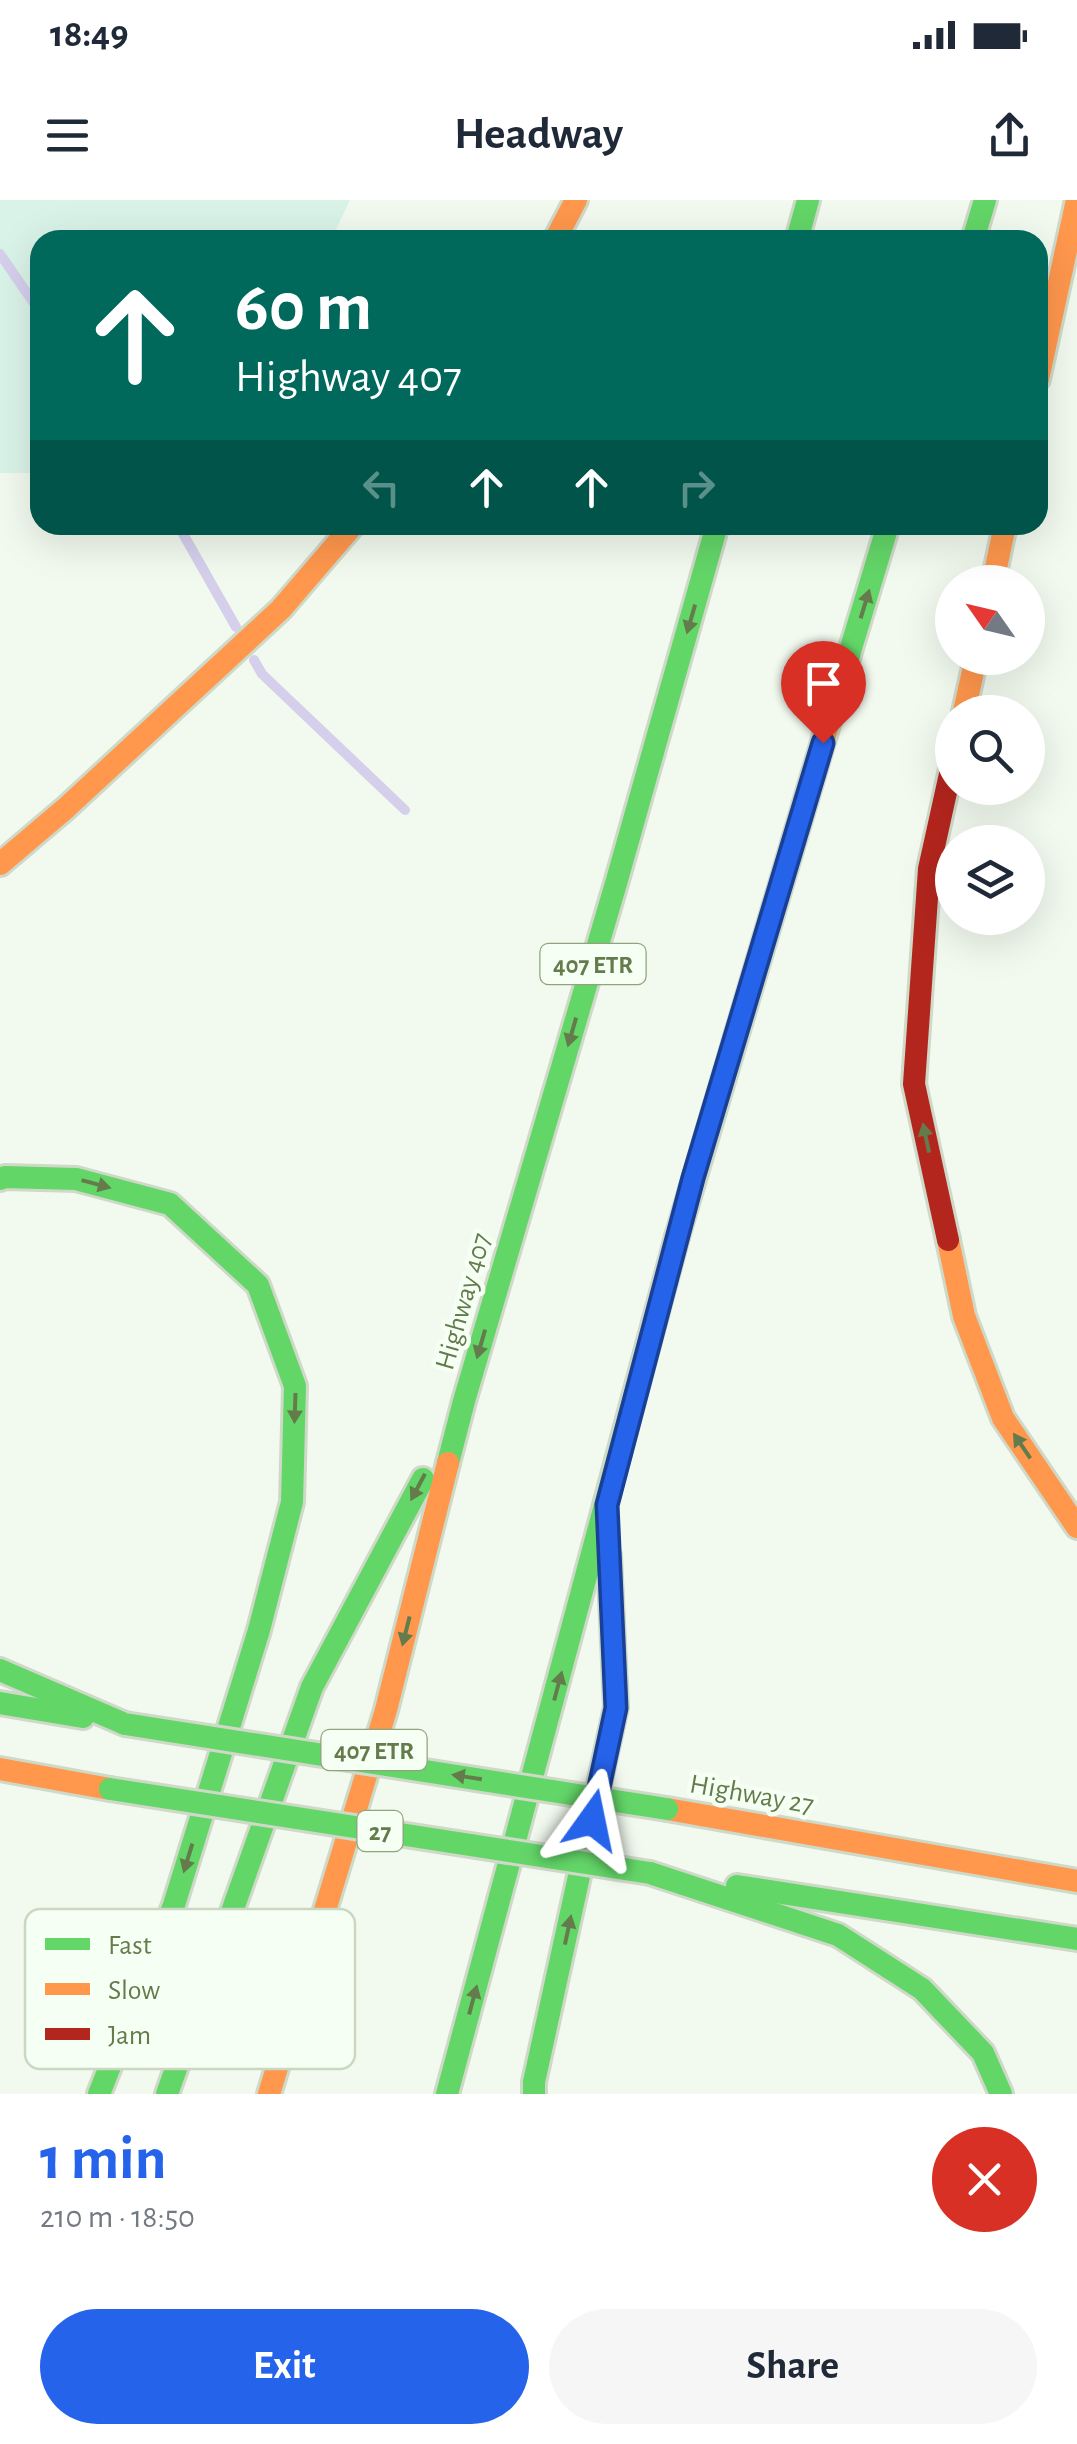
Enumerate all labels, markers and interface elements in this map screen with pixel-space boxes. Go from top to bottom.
text: 18:49 [50,16,129,54]
icon: menu [40,108,95,163]
icon: share [982,108,1037,163]
text: Headway [454,112,623,157]
icon: ahead [70,270,200,400]
text: 60 m [235,273,372,343]
text: Highway 407 [235,355,462,400]
icon: left [354,460,409,515]
icon: ahead [459,460,514,515]
icon: ahead [564,460,619,515]
icon: right [669,460,724,515]
north arrow [935,565,1045,675]
map controls [935,565,1045,935]
one-way arrow [858,588,873,618]
one-way arrow [682,604,698,635]
pin [781,641,866,744]
icon: arrive [796,656,851,711]
button: search [935,695,1045,805]
button: layers [935,825,1045,935]
road number: 407 ETR [540,944,646,984]
one-way arrow [564,1018,579,1048]
one-way arrow [917,1123,933,1154]
one-way arrow [81,1177,112,1193]
street label: Highway 407 [431,1230,497,1373]
one-way arrow [473,1329,488,1360]
one-way arrow [286,1392,302,1424]
one-way arrow [1013,1433,1032,1460]
one-way arrow [410,1473,427,1502]
one-way arrow [398,1616,413,1647]
one-way arrow [550,1670,566,1701]
road number: 407 ETR [322,1730,426,1770]
position arrow [540,1768,644,1872]
one-way arrow [451,1769,483,1785]
street label: Highway 27 [687,1770,816,1820]
road number: 27 [358,1811,402,1851]
one-way arrow [180,1843,195,1873]
legend [25,1909,355,2069]
one-way arrow [560,1914,576,1945]
text: Fast [108,1932,152,1960]
text: Slow [108,1977,160,2005]
one-way arrow [465,1984,481,2015]
text: Jam [108,2022,151,2050]
button: close [932,2127,1037,2232]
text: 1 min [40,2130,166,2190]
text: 210 m · 18:50 [40,2201,195,2233]
button: Exit [40,2309,529,2424]
button: Share [549,2309,1037,2424]

